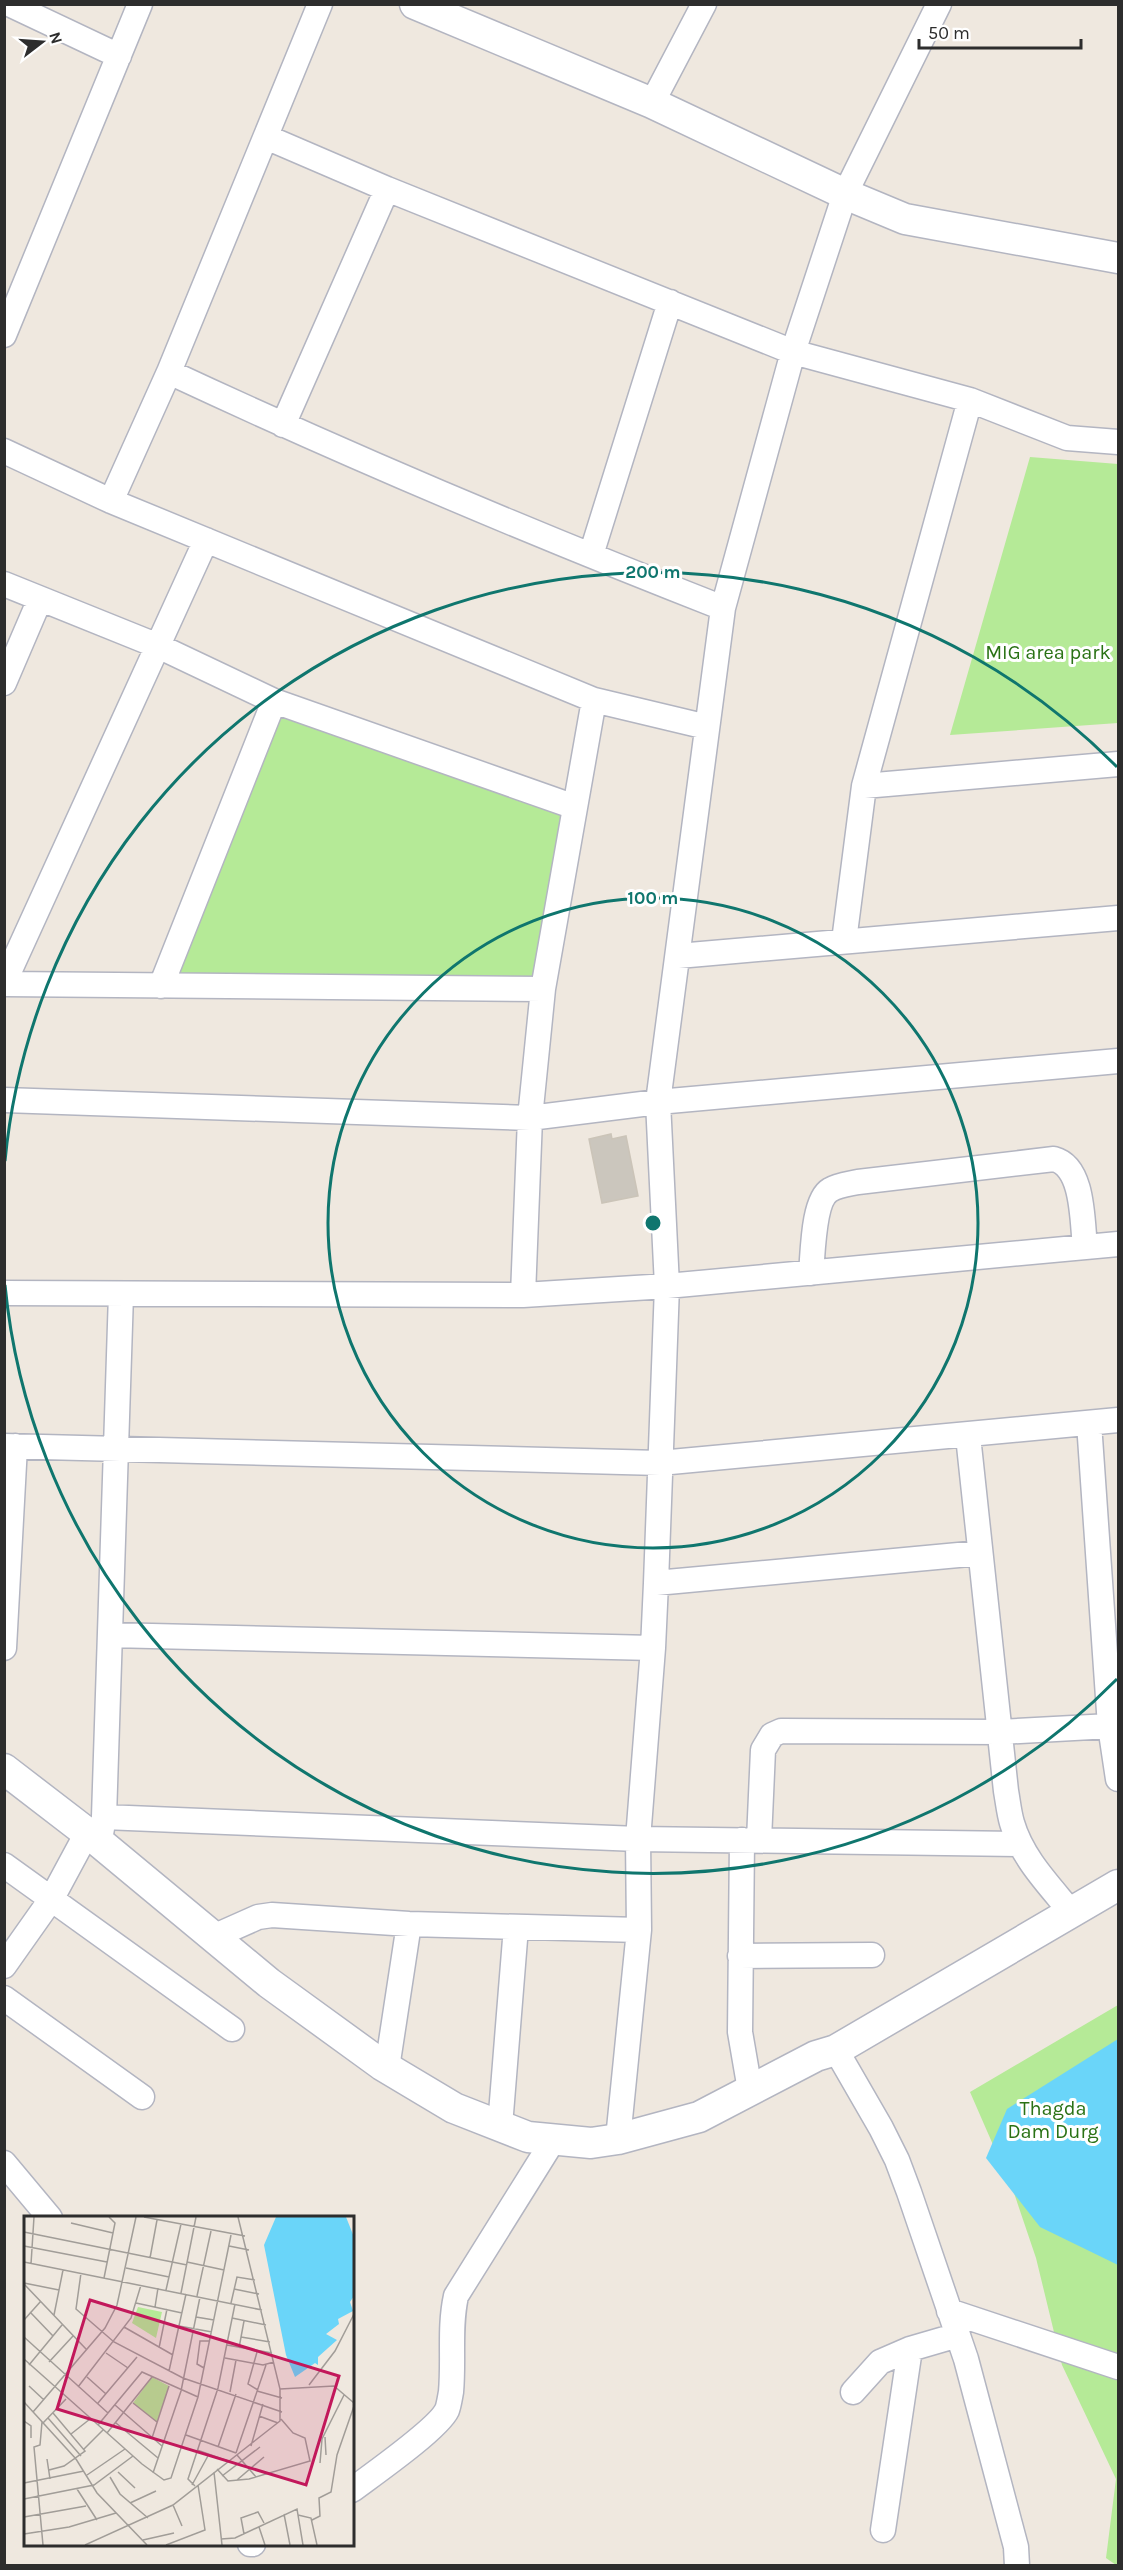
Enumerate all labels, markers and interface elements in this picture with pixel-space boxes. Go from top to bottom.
north arrow [12,12,72,72]
scale bar [919,12,1081,50]
text: 50 m [928,22,970,44]
text: N [45,29,67,46]
text: 200 m [625,561,681,583]
park label: MIG area park [985,641,1111,664]
text: 100 m [628,887,678,909]
centre of rings [643,1213,663,1233]
park label: Thagda Dam Durg [1007,2097,1099,2143]
inset map [24,2216,354,2546]

